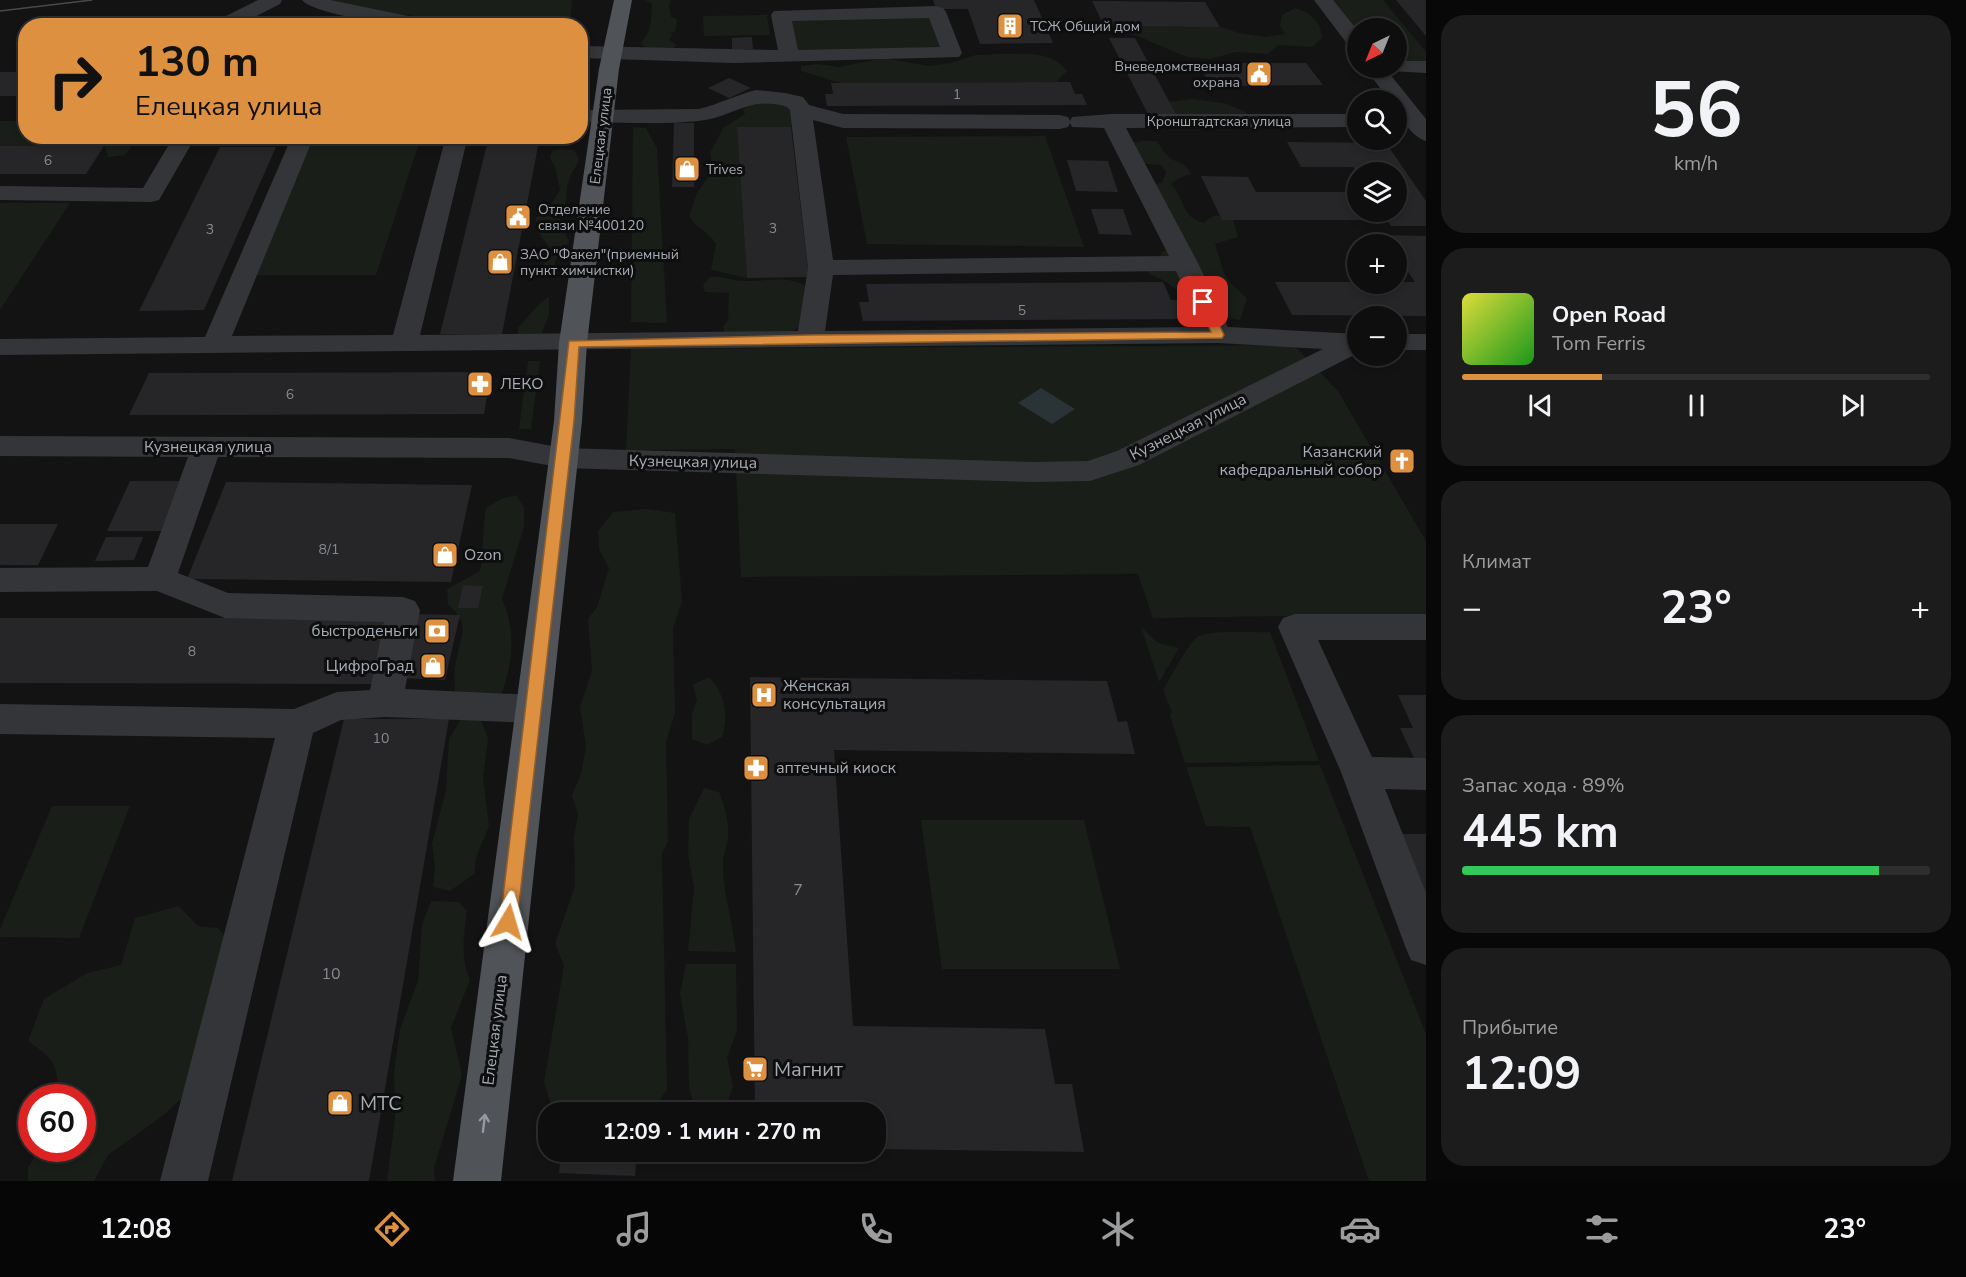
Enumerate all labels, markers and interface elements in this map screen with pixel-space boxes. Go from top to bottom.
building icon: ТСЖ Общий дом [995,11,1025,41]
place label: ТСЖ Общий дом [1030,17,1140,36]
north arrow [1347,18,1407,78]
map controls [1347,18,1407,366]
text: 130 m [135,34,259,91]
icon: right [36,42,114,120]
place label: Вневедомственная охрана [1114,57,1240,92]
text: 56 [1649,57,1743,164]
public building icon: Вневедомственная охрана [1244,59,1274,89]
house number: 1 [953,85,961,104]
street label: Елецкая улица [586,87,616,185]
text: Елецкая улица [135,88,323,125]
button: search [1347,90,1407,150]
street label: Кронштадтская улица [1147,112,1291,131]
text: km/h [1674,150,1718,177]
house number: 6 [44,151,52,170]
shop icon: Trives [672,154,702,184]
place label: Trives [706,160,743,179]
button: layers [1347,162,1407,222]
place label: Отделение связи №400120 [538,200,644,235]
public building icon: Отделение связи №400120 [503,202,533,232]
house number: 3 [769,219,777,238]
house number: 3 [206,220,214,239]
button: + [1347,234,1407,294]
place label: ЗАО "Факел"(приемный пункт химчистки) [520,245,679,280]
shop icon: ЗАО "Факел"(приемный пункт химчистки) [485,247,515,277]
pin [1177,276,1228,327]
icon: arrive [1186,285,1219,318]
text: Open Road [1552,300,1666,330]
house number: 5 [1018,301,1026,320]
button: − [1347,306,1407,366]
text: Tom Ferris [1552,330,1646,357]
pharmacy icon: ЛЕКО [465,369,495,399]
place label: ЛЕКО [500,373,544,395]
house number: 6 [286,385,294,404]
street label: Кузнецкая улица [1126,388,1250,466]
icon: previous [1524,389,1557,422]
icon: pause [1680,389,1713,422]
icon: next [1836,389,1869,422]
street label: Кузнецкая улица [144,436,272,458]
place label: Казанский кафедральный собор [1219,441,1382,481]
church icon: Казанский кафедральный собор [1387,446,1417,476]
street label: Кузнецкая улица [629,450,757,474]
house number: 8/1 [319,540,339,559]
shop icon: Ozon [430,540,460,570]
place label: Ozon [464,544,502,566]
text: Климат [1462,548,1531,575]
text: 23° [1660,578,1732,639]
text: − [1462,586,1482,631]
text: + [1910,586,1930,631]
bank icon: быстроденьги [422,616,452,646]
place label: быстроденьги [312,620,418,642]
house number: 8 [188,642,196,661]
shop icon: ЦифроГрад [418,651,448,681]
place label: ЦифроГрад [326,655,415,677]
place label: Женская консультация [783,675,886,715]
hospital icon: Женская консультация [749,680,779,710]
house number: 10 [373,729,389,748]
pharmacy icon: аптечный киоск [741,753,771,783]
place label: аптечный киоск [776,757,896,779]
text: Запас хода · 89% [1462,772,1625,799]
text: 445 km [1462,802,1619,863]
house number: 7 [793,879,803,901]
position arrow [476,890,540,954]
house number: 10 [321,963,341,985]
street label: Елецкая улица [477,973,513,1087]
text: Прибытие [1462,1014,1558,1041]
text: 12:09 [1462,1044,1581,1105]
supermarket icon: Магнит [740,1054,770,1084]
place label: Магнит [774,1056,843,1083]
speed limit sign: 60 [18,1084,96,1162]
shop icon: МТС [325,1088,355,1118]
place label: МТС [360,1090,402,1117]
one-way arrow [479,1113,490,1133]
text: 12:09 · 1 мин · 270 m [603,1117,821,1147]
icon: directions [371,1208,413,1250]
icon: music [613,1208,655,1250]
icon: phone [855,1208,897,1250]
icon: climate [1097,1208,1139,1250]
icon: car [1339,1208,1381,1250]
icon: filters [1581,1208,1623,1250]
text: 12:08 [100,1211,171,1248]
text: 23° [1823,1211,1866,1248]

